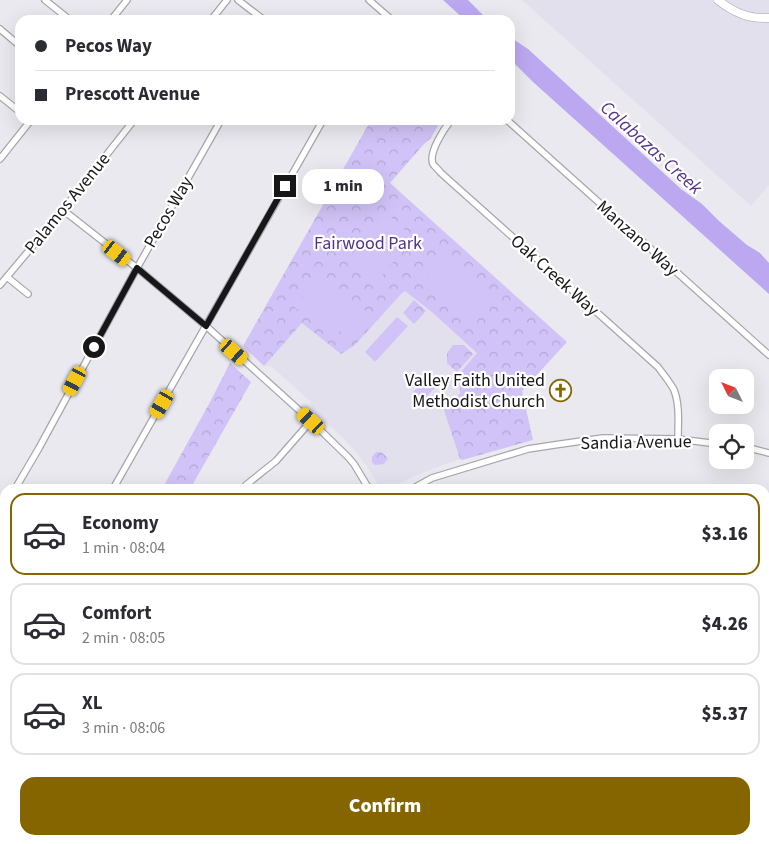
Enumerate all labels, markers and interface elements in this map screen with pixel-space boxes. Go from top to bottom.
text: Pecos Way [65,33,152,60]
text: Prescott Avenue [65,81,200,108]
water label: Calabazas Creek [594,95,709,202]
street label: Palamos Avenue [19,147,116,259]
callout: 1 min [302,168,385,204]
street label: Pecos Way [138,171,199,253]
route end [274,175,296,197]
text: 1 min [323,175,363,197]
street label: Manzano Way [591,195,685,282]
street label: Oak Creek Way [505,229,605,322]
park label: Fairwood Park [314,231,422,256]
car [100,238,133,268]
route start [83,336,105,358]
car [217,336,250,368]
car [61,364,88,398]
place label: Valley Faith United Methodist Church [405,368,545,414]
north arrow [709,369,754,414]
map controls [709,369,754,469]
church icon: Valley Faith United Methodist Church [549,378,573,402]
car [148,387,175,421]
car [294,405,327,437]
button: locate [709,424,754,469]
street label: Sandia Avenue [580,429,692,456]
text: Economy [82,510,159,537]
icon: car [22,512,67,557]
text: $3.16 [702,521,748,548]
text: 1 min · 08:04 [82,537,165,559]
text: Comfort [82,600,152,627]
icon: car [22,602,67,647]
text: $4.26 [702,611,748,638]
text: 2 min · 08:05 [82,627,165,649]
text: XL [82,690,103,717]
icon: car [22,692,67,737]
text: $5.37 [702,701,748,728]
text: 3 min · 08:06 [82,717,165,739]
button: Confirm [20,777,750,835]

